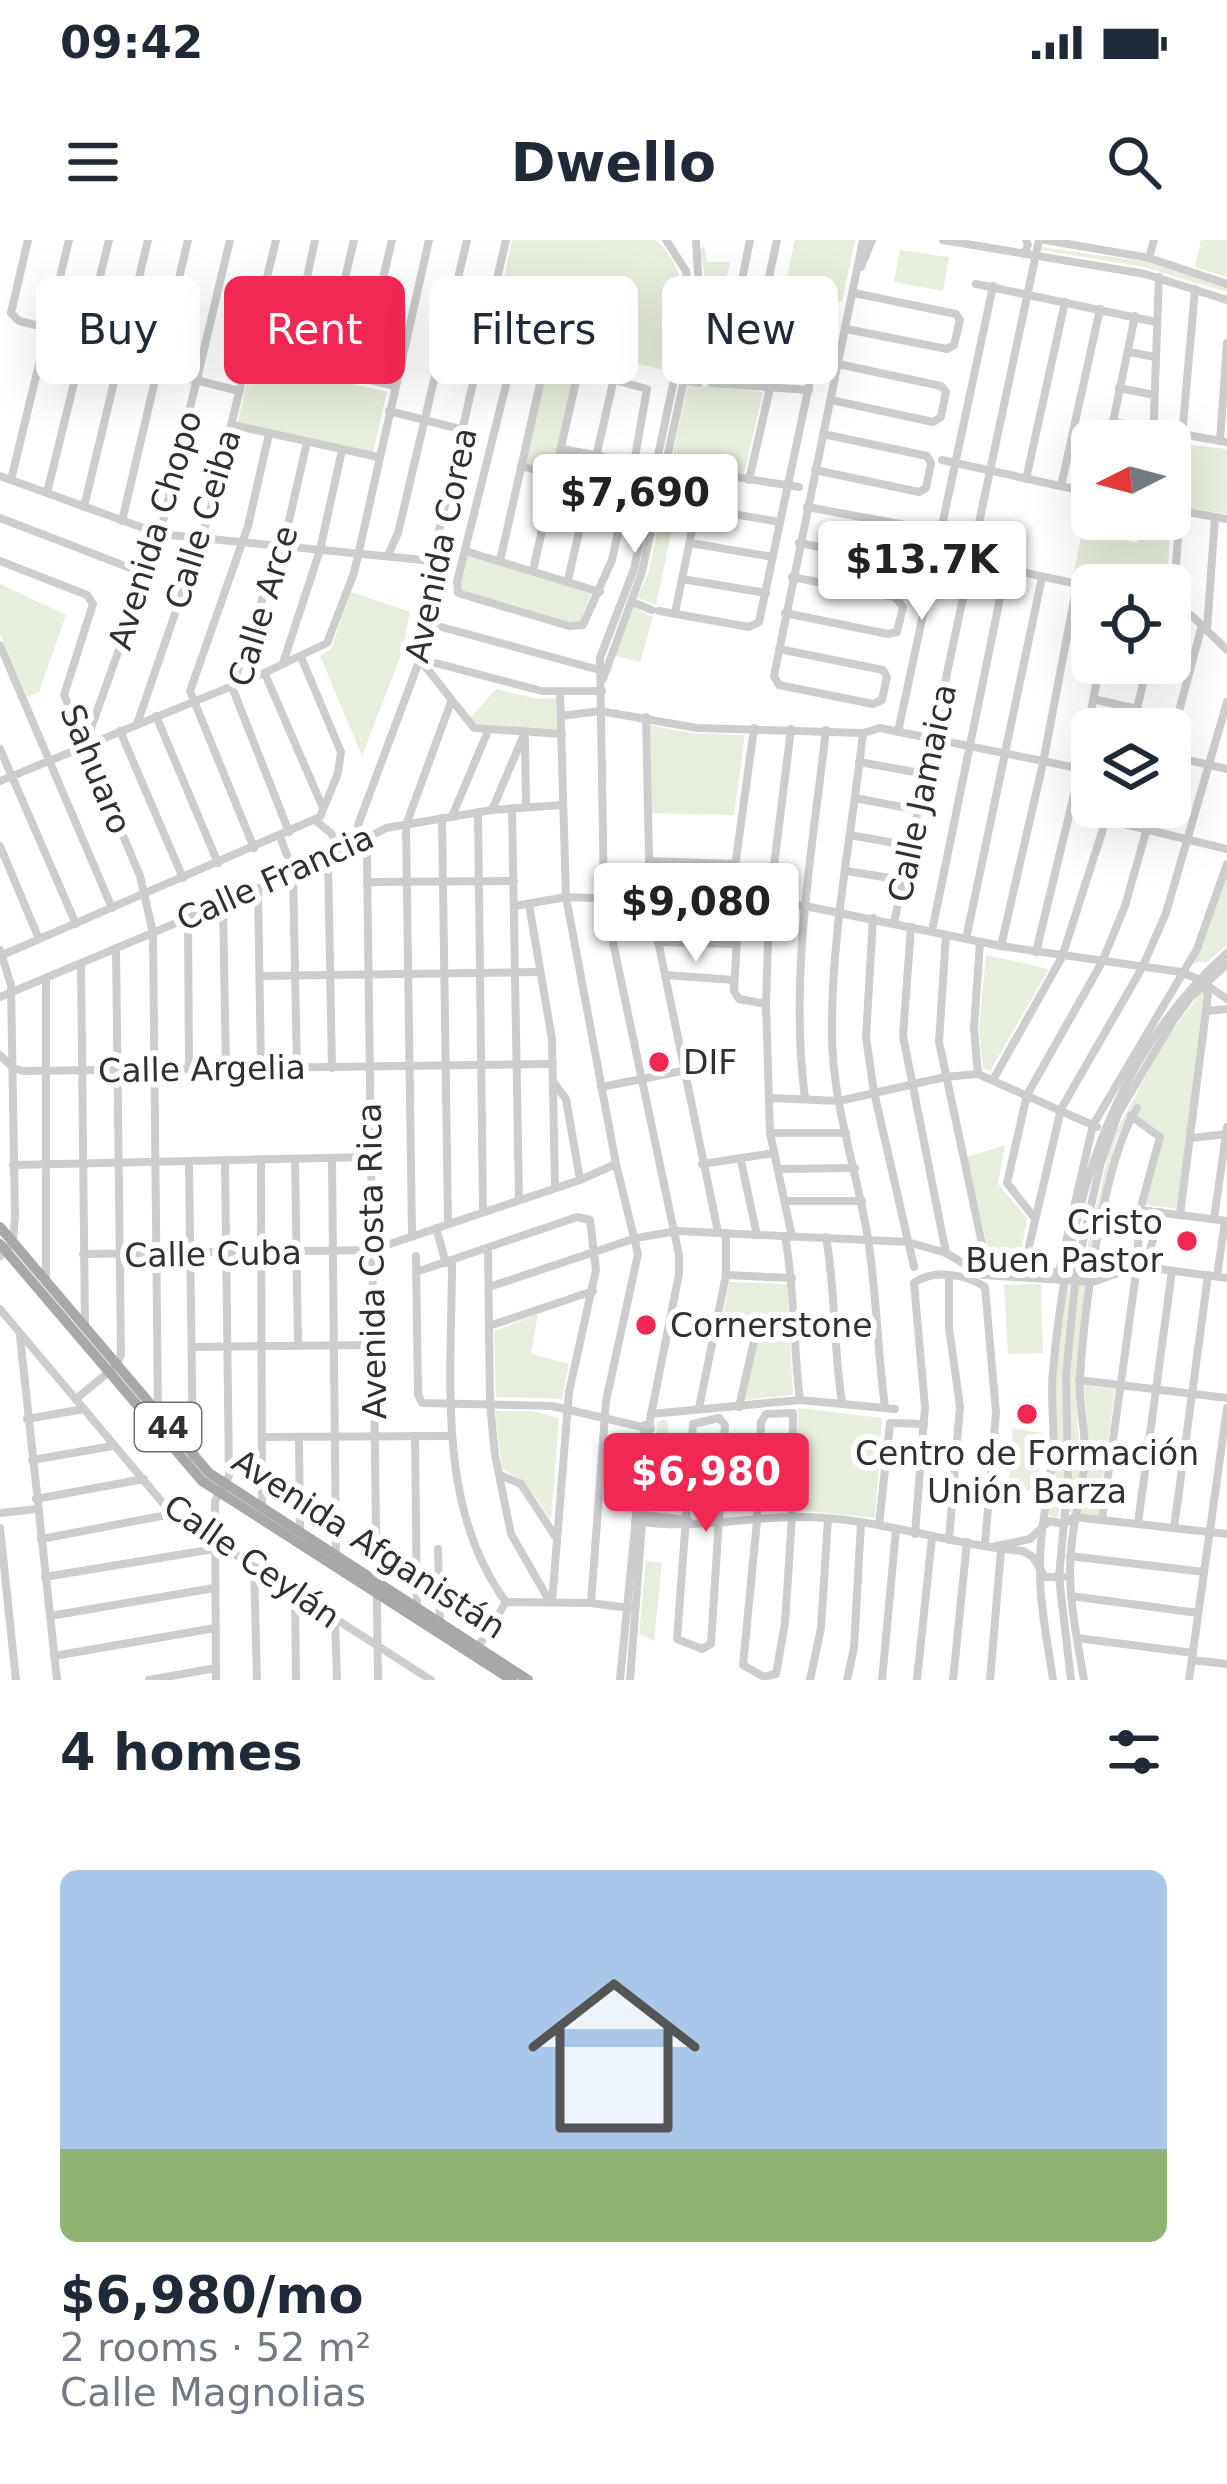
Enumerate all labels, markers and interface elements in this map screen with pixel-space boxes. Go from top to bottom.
text: 09:42 [60,16,203,69]
icon: menu [60,129,126,195]
icon: search [1101,129,1167,195]
text: Dwello [511,131,716,194]
chip: Buy [36,276,200,384]
chip: Rent [224,276,405,384]
chip: Filters [429,276,638,384]
chip: New [662,276,838,384]
street label: Avenida Chopo [100,406,210,654]
north arrow [1071,420,1191,540]
map controls [1071,420,1191,828]
street label: Calle Ceiba [157,424,249,614]
street label: Avenida Corea [397,424,485,666]
pin: $7,690 [537,454,733,556]
text: $7,690 [560,470,710,515]
street label: Calle Arce [220,521,306,691]
pin: $13.7K [824,521,1020,623]
text: $13.7K [845,537,999,582]
button: locate [1071,564,1191,684]
street label: Calle Jamaica [880,680,964,906]
street label: Sahuaro [52,699,140,839]
button: layers [1071,708,1191,828]
street label: Calle Francia [171,817,379,939]
pin: $9,080 [598,863,794,965]
text: $9,080 [621,879,771,924]
place label: DIF [683,1043,737,1082]
street label: Calle Argelia [98,1048,306,1090]
marker: DIF [646,1049,672,1075]
street label: Avenida Costa Rica [350,1102,394,1420]
place label: Cristo Buen Pastor [965,1203,1163,1280]
marker: Cristo Buen Pastor [1174,1228,1200,1254]
street label: Calle Cuba [124,1233,302,1275]
place label: Cornerstone [670,1306,873,1345]
marker: Cornerstone [633,1312,659,1338]
marker: Centro de Formación Unión Barza [1014,1401,1040,1427]
road number: 44 [135,1403,201,1451]
pin: $6,980 [608,1433,804,1535]
place label: Centro de Formación Unión Barza [855,1434,1199,1511]
street label: Avenida Afganistán [225,1441,513,1647]
text: $6,980 [631,1449,781,1494]
street label: Calle Ceylán [157,1486,347,1636]
icon: filters [1101,1719,1167,1785]
text: 4 homes [60,1723,303,1782]
icon: home [506,1948,722,2164]
text: $6,980/mo [60,2266,364,2325]
text: 2 rooms · 52 m² [60,2325,371,2370]
text: Calle Magnolias [60,2370,366,2415]

